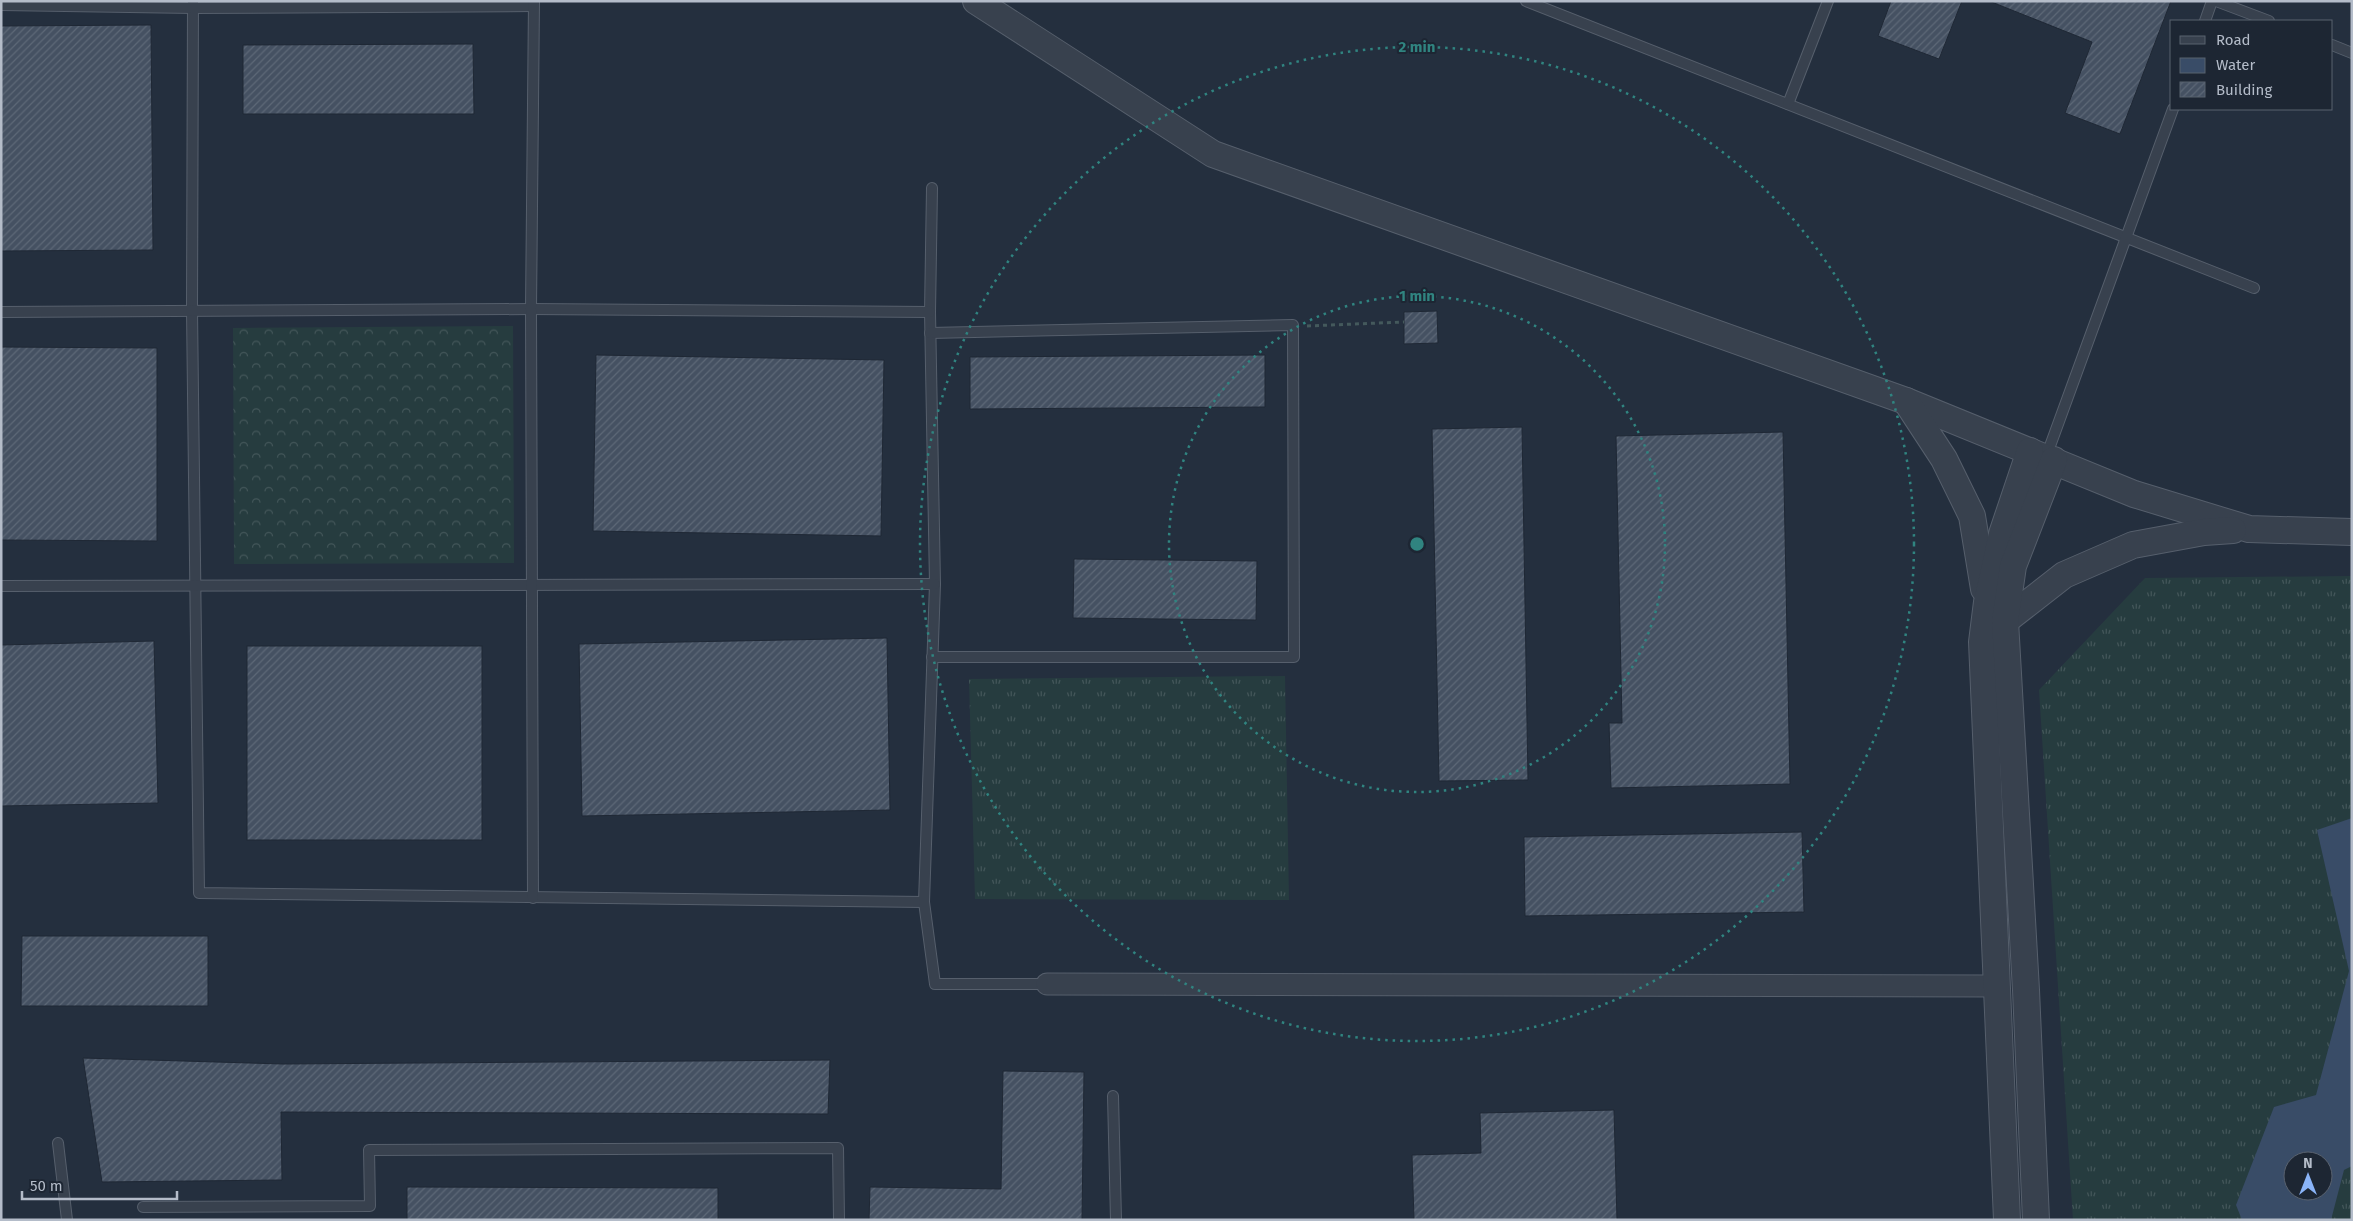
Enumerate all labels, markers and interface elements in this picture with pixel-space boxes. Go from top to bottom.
legend [2170,20,2333,110]
text: Road [2216,31,2251,49]
text: 2 min [1399,38,1435,56]
text: Water [2216,56,2255,74]
text: Building [2216,81,2272,99]
text: 1 min [1399,287,1435,305]
centre of rings [1408,535,1426,553]
north arrow [2283,1151,2333,1201]
text: N [2303,1155,2313,1172]
scale bar [22,1168,178,1200]
text: 50 m [30,1177,63,1195]

